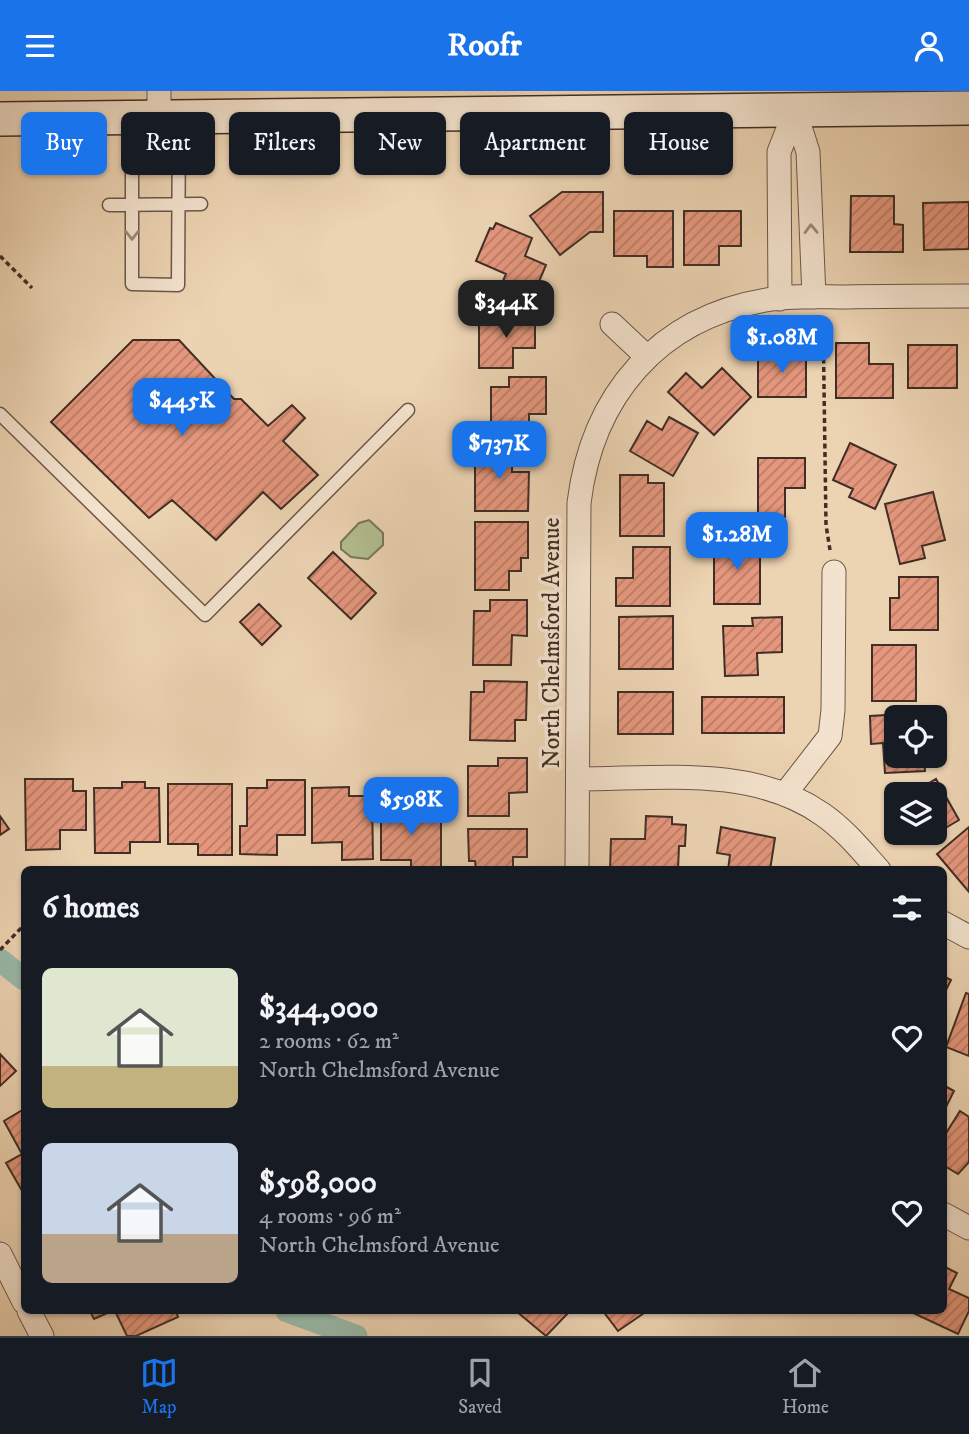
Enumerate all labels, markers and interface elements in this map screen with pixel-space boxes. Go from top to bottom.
text: Roofr [447,26,522,66]
icon: menu [21,27,59,65]
icon: person [910,27,948,65]
chip: Buy [21,112,107,175]
chip: Rent [121,112,215,175]
chip: Filters [229,112,340,175]
chip: New [354,112,446,175]
chip: Apartment [460,112,610,175]
chip: House [624,112,733,175]
one-way arrow [804,223,819,234]
one-way arrow [124,230,140,241]
pin: $344K [457,281,555,340]
text: $344K [474,288,538,317]
pin: $1.08M [725,315,839,375]
text: $1.08M [746,323,818,352]
pin: $445K [133,379,231,438]
text: $445K [149,386,215,415]
pin: $737K [450,421,548,481]
text: $737K [468,429,530,458]
pin: $1.28M [680,512,794,572]
street label: North Chelmsford Avenue [537,517,567,769]
text: $1.28M [702,520,772,549]
map controls [884,705,947,845]
button: locate [884,705,947,768]
pin: $598K [362,777,460,837]
button: layers [884,782,947,845]
text: $598K [379,785,443,814]
icon: filters [888,889,926,927]
text: 6 homes [42,890,139,927]
text: $344,000 [259,990,378,1027]
icon: home [98,996,182,1080]
icon: heart [888,1019,926,1057]
text: 2 rooms · 62 m² [259,1027,399,1056]
text: North Chelmsford Avenue [259,1056,500,1085]
text: $598,000 [259,1165,377,1202]
icon: home [98,1171,182,1255]
icon: heart [888,1194,926,1232]
text: 4 rooms · 96 m² [259,1202,401,1231]
text: North Chelmsford Avenue [259,1231,500,1260]
tab: Map [140,1354,178,1419]
tab: Saved [458,1354,502,1419]
tab: Home [782,1354,829,1419]

